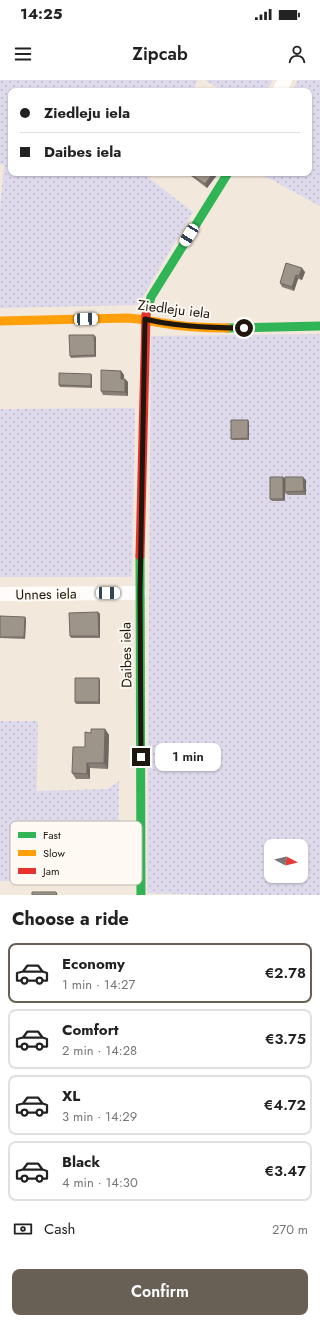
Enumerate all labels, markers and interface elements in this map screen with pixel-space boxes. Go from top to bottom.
text: 14:25 [20,3,62,25]
text: Zipcab [132,41,188,67]
icon: menu [12,43,34,65]
icon: person [286,43,308,65]
text: Ziedleju iela [44,102,130,124]
text: Daibes iela [44,141,121,163]
car [178,222,200,248]
street label: Ziedleju iela [137,295,211,323]
car [74,313,98,325]
route start [235,319,253,337]
street label: Unnes iela [15,583,77,605]
car [96,587,120,599]
street label: Daibes iela [115,622,137,688]
callout: 1 min [155,743,221,771]
text: 1 min [172,747,204,766]
route end [132,748,150,766]
legend [10,821,142,885]
text: Fast [43,827,61,843]
north arrow [264,839,308,883]
map controls [264,839,308,883]
text: Slow [43,845,65,861]
text: Jam [41,863,60,879]
text: Choose a ride [12,906,129,932]
text: Economy [62,953,125,975]
icon: car [14,955,50,991]
text: €2.78 [265,962,306,984]
text: 1 min · 14:27 [62,975,135,994]
text: Comfort [62,1019,119,1041]
icon: car [14,1021,50,1057]
text: €3.75 [265,1028,306,1050]
text: 2 min · 14:28 [62,1041,137,1060]
text: XL [62,1085,80,1107]
icon: car [14,1087,50,1123]
text: €4.72 [264,1094,306,1116]
text: 3 min · 14:29 [62,1107,137,1126]
text: Black [62,1151,100,1173]
icon: car [14,1153,50,1189]
text: €3.47 [264,1160,306,1182]
text: 4 min · 14:30 [62,1173,138,1192]
icon: cash [12,1218,34,1240]
text: Cash [44,1218,75,1240]
text: 270 m [272,1220,308,1239]
button: Confirm [12,1269,308,1315]

